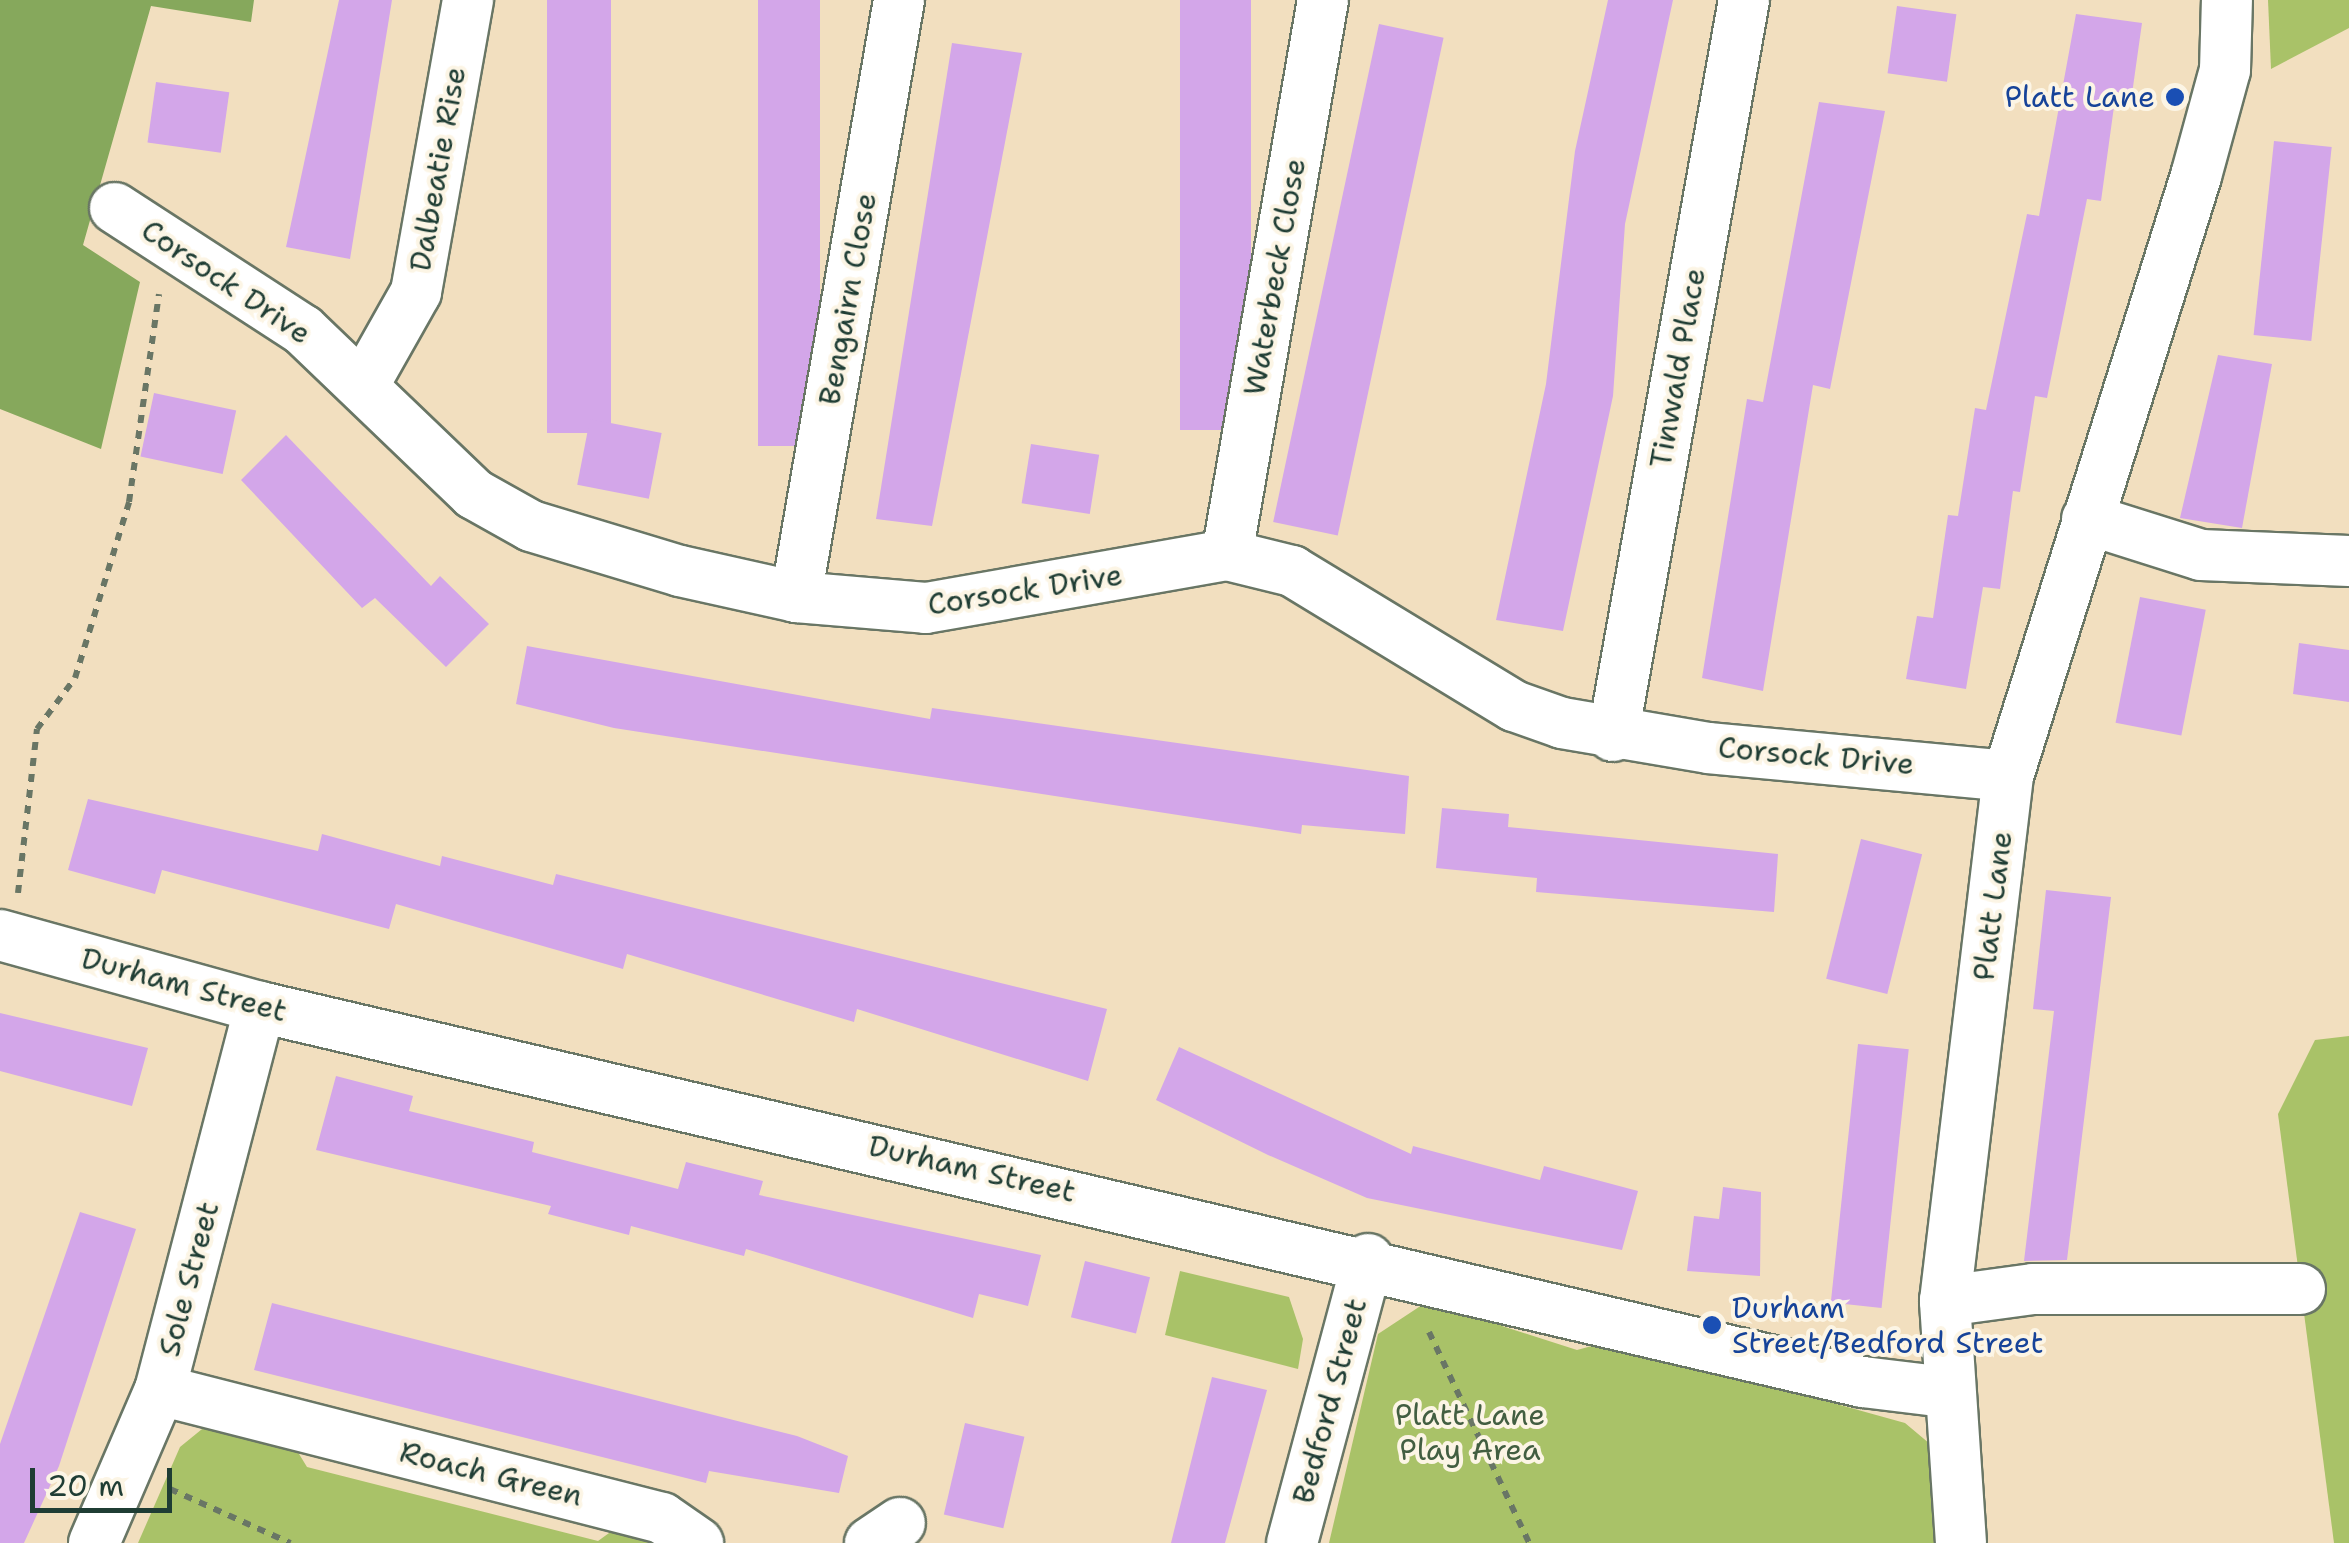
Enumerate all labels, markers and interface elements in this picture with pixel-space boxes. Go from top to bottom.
street label: Dalbeatie Rise [402,64,474,274]
place label: Platt Lane [2004,79,2155,115]
marker: Platt Lane [2164,86,2186,108]
street label: Waterbeck Close [1236,156,1314,398]
street label: Bengairn Close [812,190,884,408]
street label: Corsock Drive [134,212,318,352]
street label: Tinwald Place [1643,265,1713,471]
street label: Corsock Drive [925,557,1125,623]
street label: Corsock Drive [1716,730,1916,782]
street label: Platt Lane [1966,829,2020,983]
street label: Durham Street [77,940,291,1030]
street label: Durham Street [865,1128,1079,1210]
street label: Sole Street [151,1198,227,1360]
place label: Durham Street/Bedford Street [1732,1290,2044,1360]
street label: Bedford Street [1285,1294,1375,1508]
marker: Durham Street/Bedford Street [1701,1314,1723,1336]
park label: Platt Lane Play Area [1395,1397,1545,1468]
street label: Roach Green [396,1434,586,1514]
scale bar [35,1448,178,1510]
text: 20 m [47,1465,124,1506]

